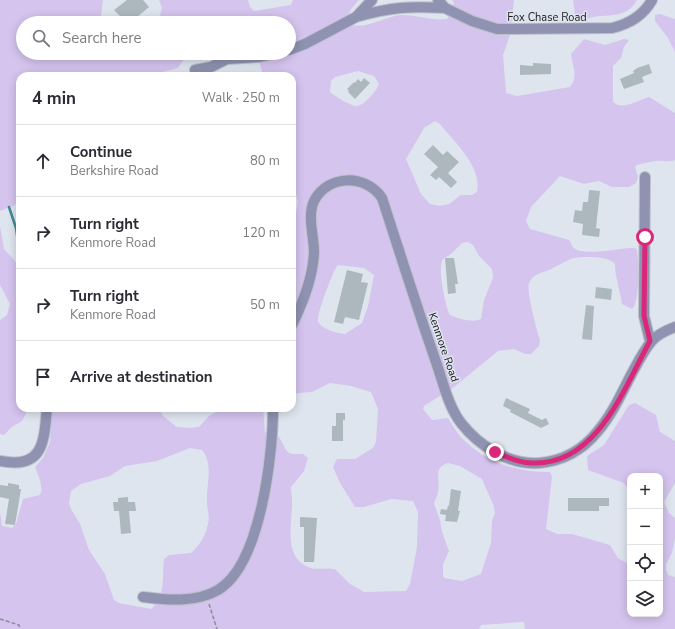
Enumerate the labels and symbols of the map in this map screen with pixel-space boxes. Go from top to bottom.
street label: Fox Chase Road [507,10,587,25]
route start [636,228,654,246]
street label: Kenmore Road [425,310,462,384]
route end [486,443,504,461]

